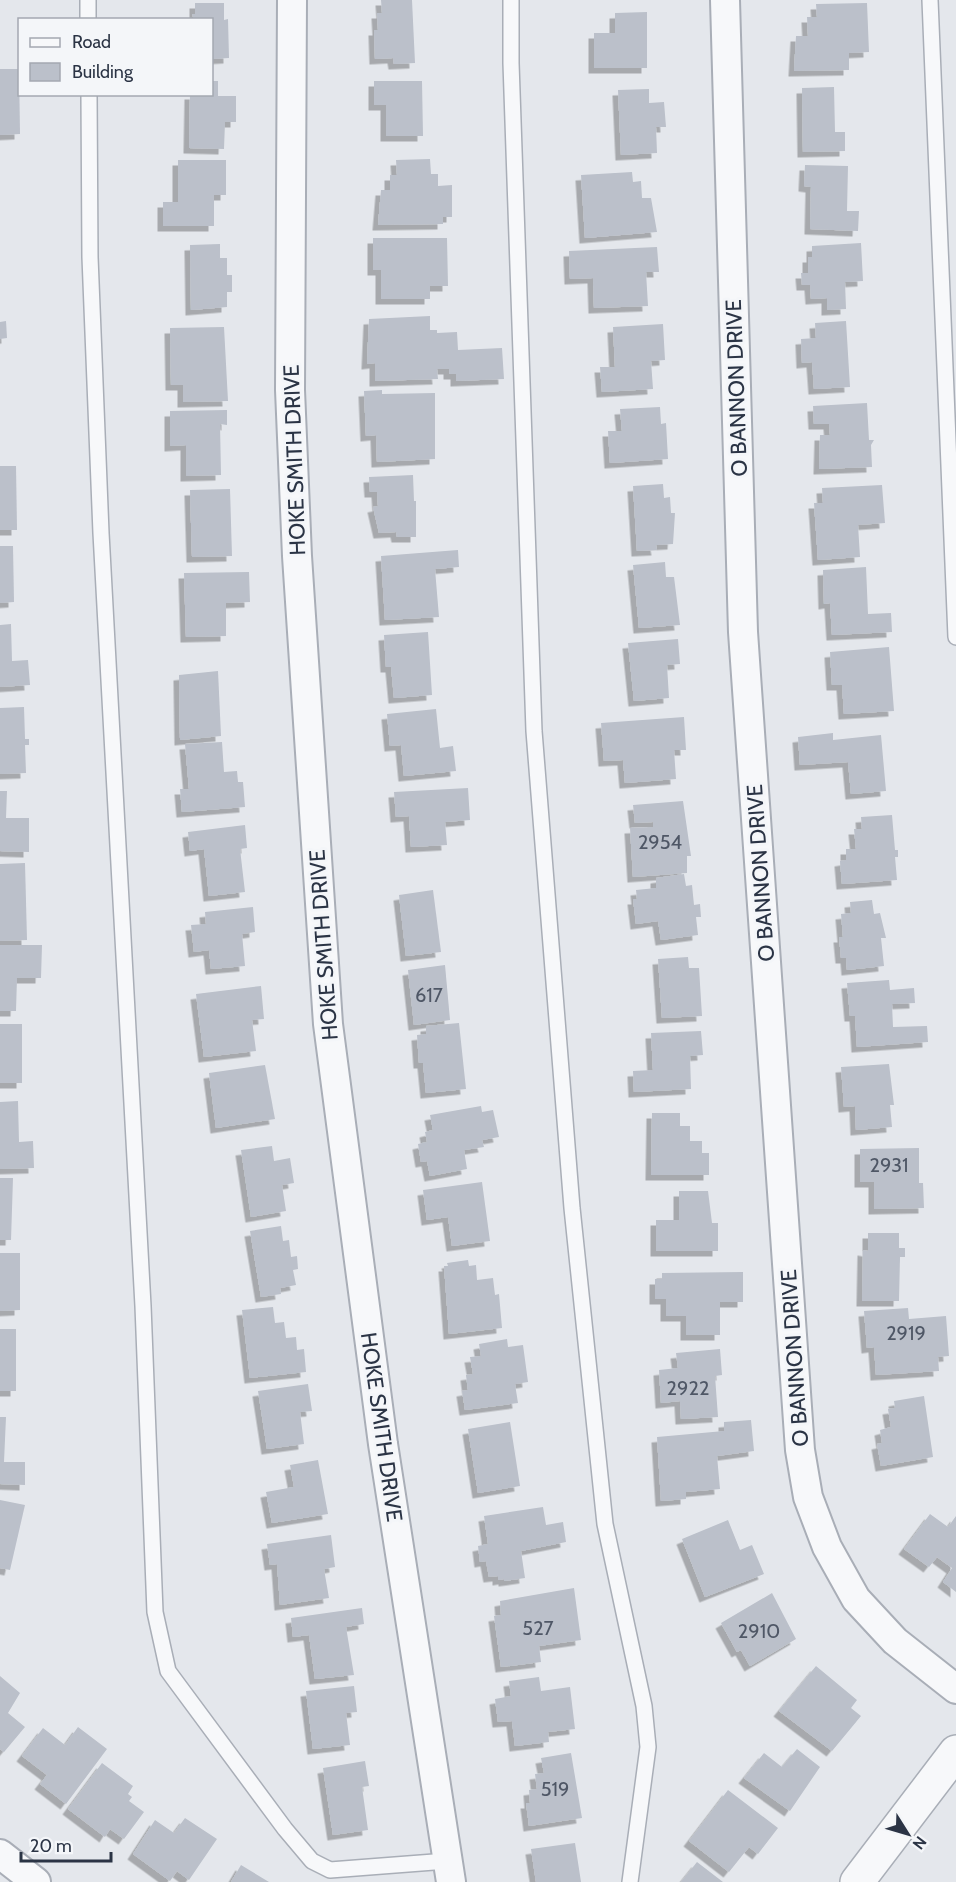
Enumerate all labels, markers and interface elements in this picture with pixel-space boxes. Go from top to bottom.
legend [18,18,213,96]
text: Road [72,31,111,53]
text: Building [72,61,134,83]
street label: O BANNON DRIVE [720,299,753,477]
street label: HOKE SMITH DRIVE [278,364,311,556]
street label: O BANNON DRIVE [741,784,780,962]
house number: 2954 [638,830,683,854]
street label: HOKE SMITH DRIVE [303,849,344,1041]
house number: 617 [415,983,443,1007]
house number: 2931 [869,1153,909,1177]
street label: O BANNON DRIVE [775,1269,814,1447]
house number: 2919 [886,1321,926,1345]
street label: HOKE SMITH DRIVE [355,1331,408,1524]
house number: 2922 [667,1376,709,1400]
house number: 527 [522,1616,554,1640]
house number: 2910 [738,1619,780,1643]
house number: 519 [541,1777,569,1801]
north arrow [878,1804,938,1864]
scale bar [21,1825,111,1863]
text: N [909,1832,931,1853]
text: 20 m [30,1835,72,1857]

